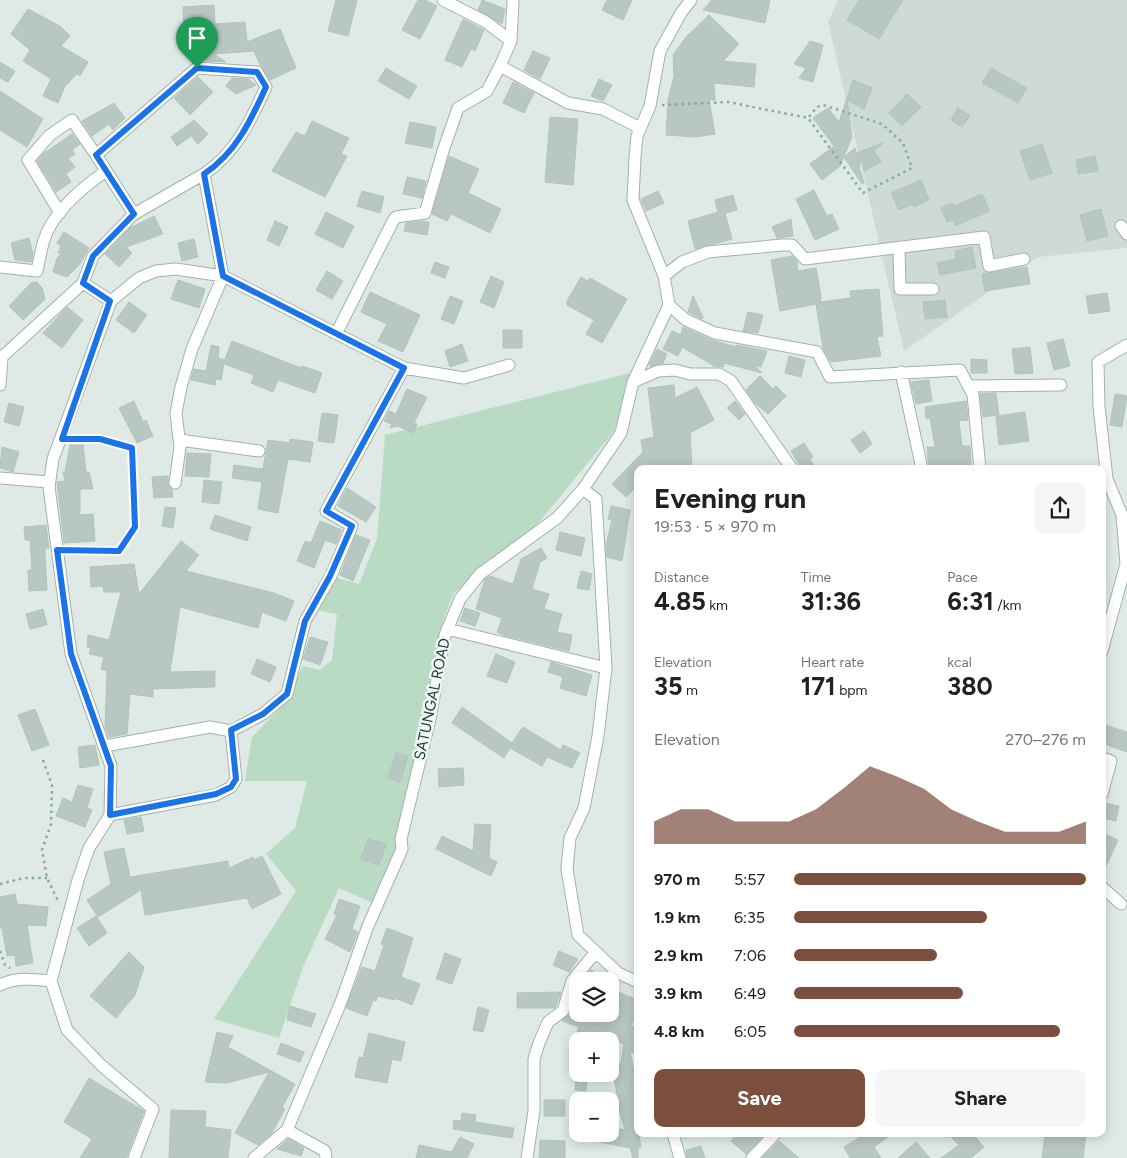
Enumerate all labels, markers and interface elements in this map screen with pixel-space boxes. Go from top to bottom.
pin [176,17,218,68]
icon: arrive [183,24,211,52]
text: Evening run [654,481,806,515]
button: share [1034,482,1086,534]
text: 19:53 · 5 × 970 m [654,517,776,536]
text: Distance [654,569,709,586]
text: Time [801,569,831,586]
text: Pace [947,569,978,586]
text: 4.85 [654,586,706,616]
text: 31:36 [801,586,861,616]
text: 6:31 [947,586,994,616]
text: km [706,597,728,614]
text: /km [994,597,1021,614]
street label: SATUNGAL ROAD [410,636,454,762]
text: Elevation [654,654,712,671]
text: Heart rate [801,654,864,671]
text: kcal [947,654,972,671]
text: 35 [654,671,682,701]
text: 171 [801,671,836,701]
text: 380 [947,671,993,701]
text: m [682,682,698,699]
text: bpm [836,682,868,699]
text: Elevation [654,730,720,749]
text: 270–276 m [1005,730,1086,749]
text: 970 m [654,870,700,889]
text: 5:57 [734,870,765,889]
text: 1.9 km [654,908,700,927]
text: 6:35 [734,908,765,927]
text: 2.9 km [654,946,703,965]
text: 7:06 [734,946,766,965]
map controls [569,972,619,1142]
button: layers [569,972,619,1022]
text: 3.9 km [654,984,703,1003]
text: 6:49 [734,984,766,1003]
text: 4.8 km [654,1022,704,1041]
text: 6:05 [734,1022,767,1041]
button: + [569,1032,619,1082]
button: Save [654,1069,865,1127]
button: Share [875,1069,1086,1127]
button: − [569,1092,619,1142]

